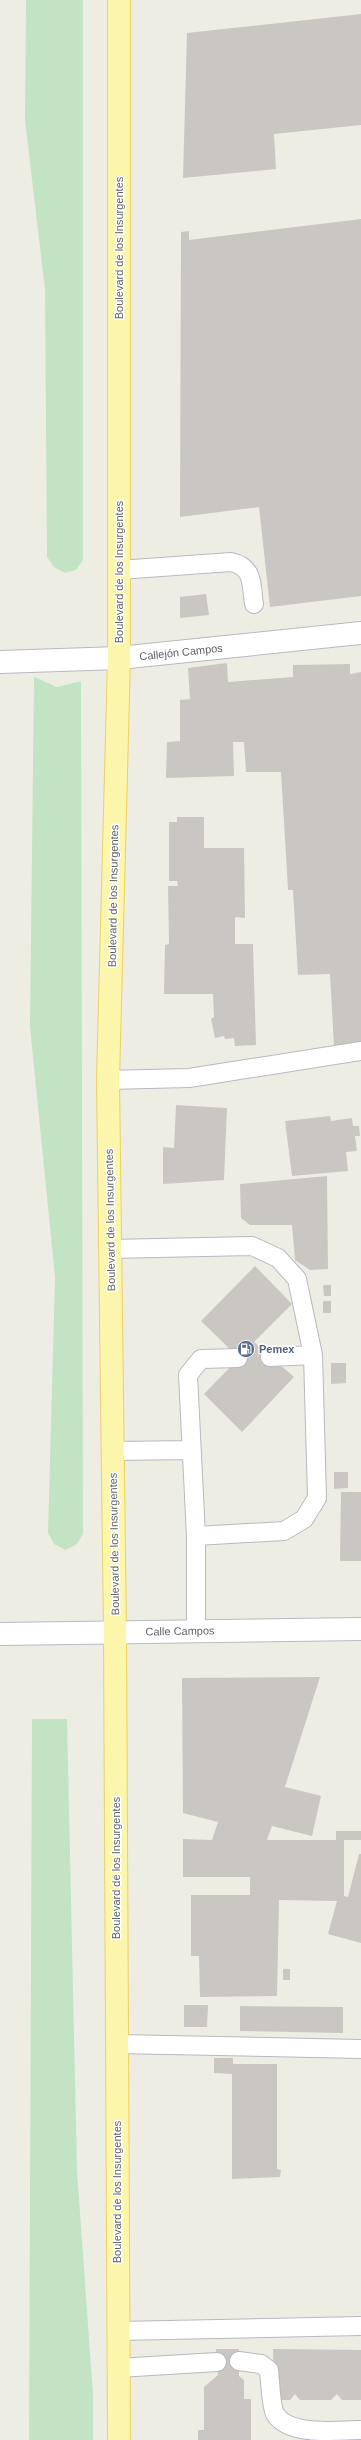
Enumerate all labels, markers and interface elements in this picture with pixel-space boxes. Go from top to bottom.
street label: Boulevard de los Insurgentes [113,176,125,319]
street label: Boulevard de los Insurgentes [113,500,125,643]
street label: Callejón Campos [139,642,224,662]
street label: Boulevard de los Insurgentes [106,824,120,967]
street label: Boulevard de los Insurgentes [103,1148,117,1291]
fuel station icon: Pemex [236,1339,256,1359]
place label: Pemex [259,1343,295,1355]
street label: Boulevard de los Insurgentes [107,1472,121,1615]
street label: Calle Campos [145,1624,215,1638]
street label: Boulevard de los Insurgentes [110,1796,122,1939]
street label: Boulevard de los Insurgentes [111,2120,123,2263]

